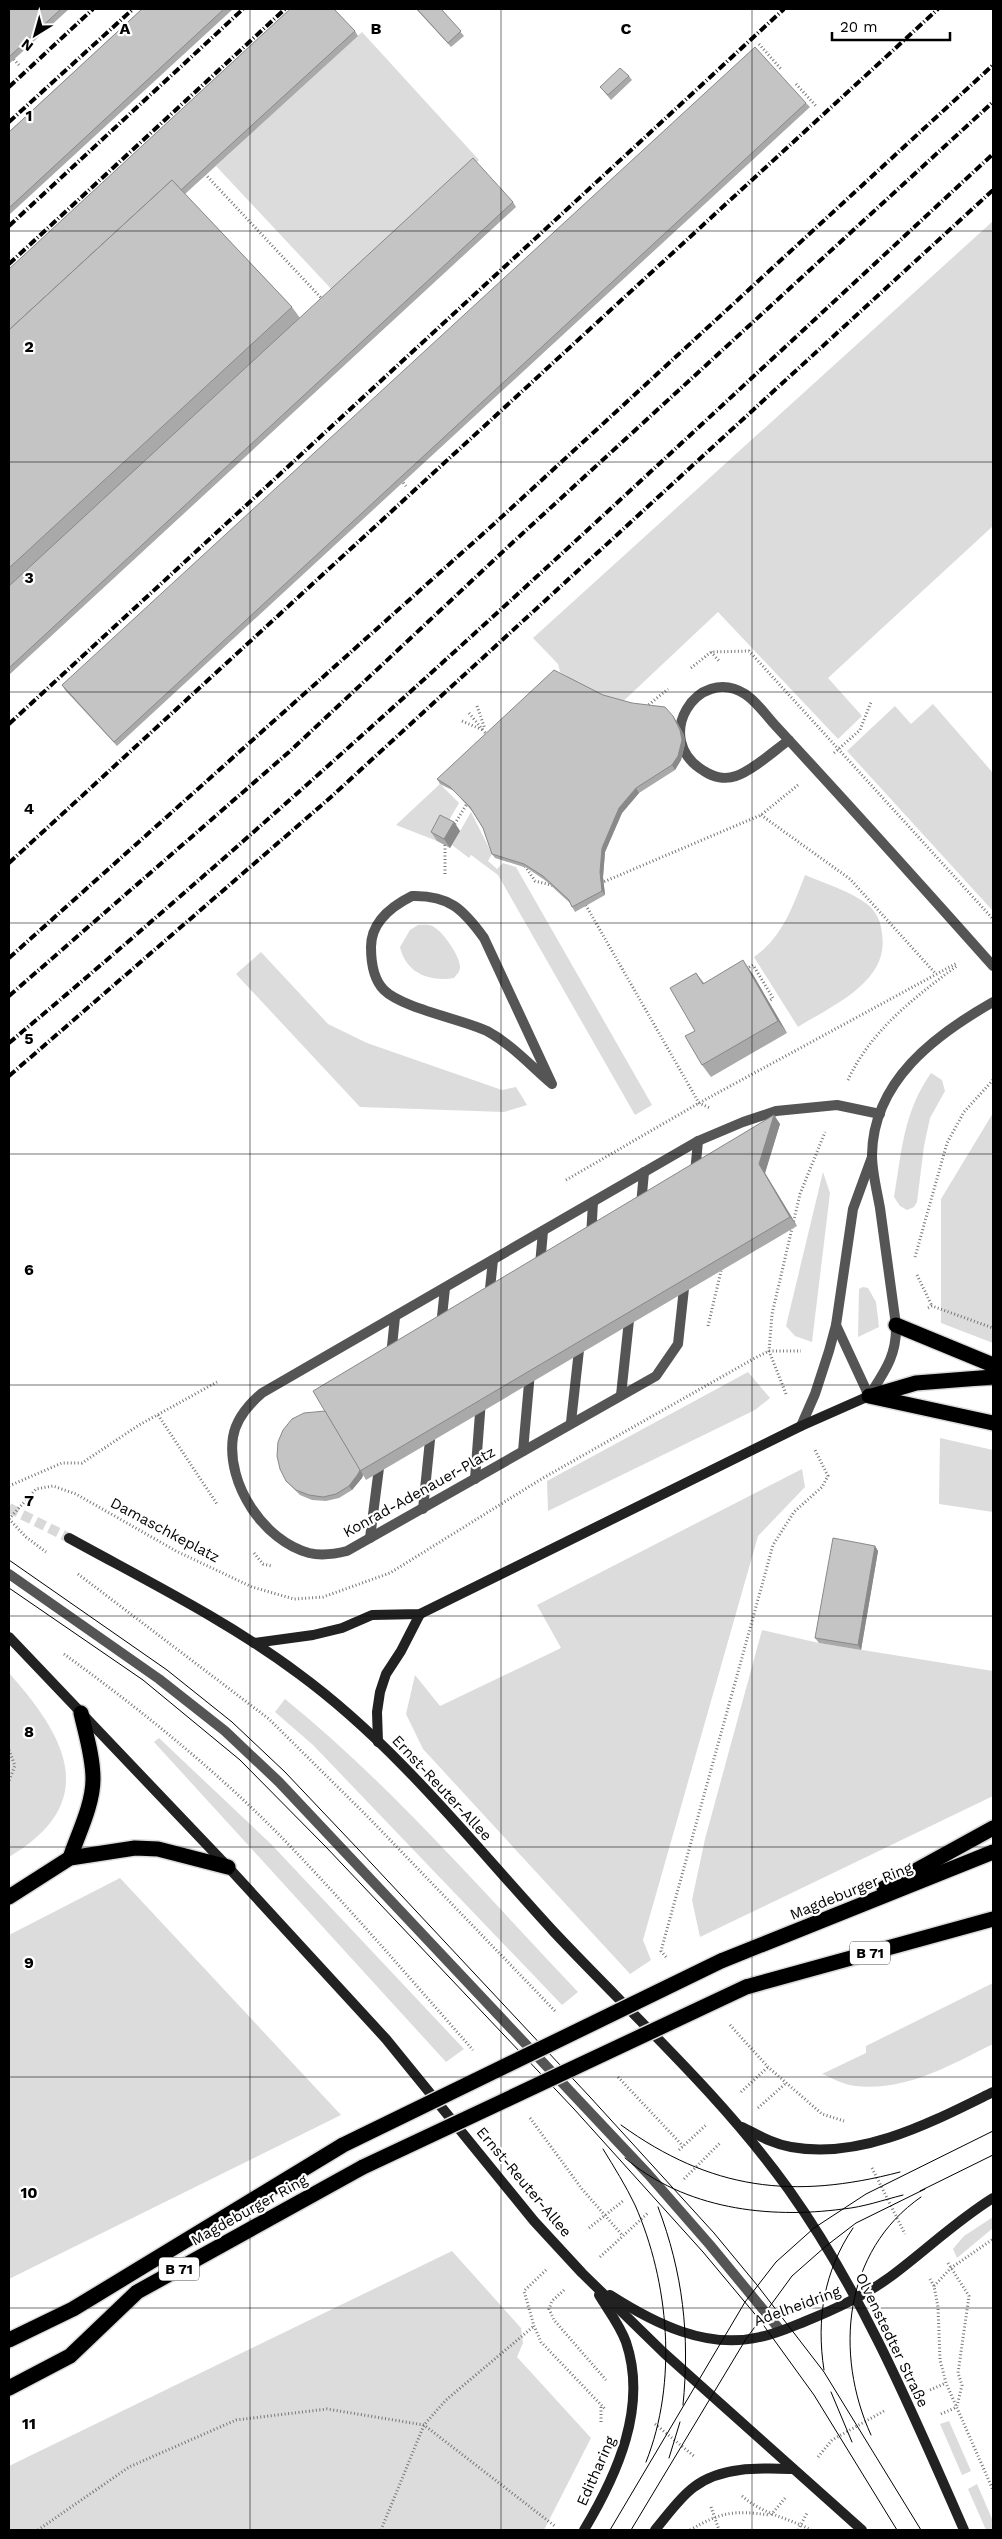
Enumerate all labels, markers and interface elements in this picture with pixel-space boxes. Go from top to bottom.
north arrow [10,10,60,60]
scale bar [832,10,950,42]
text: 20 m [840,18,878,36]
text: A [120,19,131,38]
text: B [371,19,382,38]
text: C [621,19,632,38]
text: N [18,36,36,55]
text: 1 [26,106,32,125]
text: 2 [24,337,34,356]
text: 3 [24,568,34,587]
text: 4 [24,799,34,818]
text: 5 [24,1029,34,1048]
text: 6 [24,1260,34,1279]
street label: Konrad-Adenauer-Platz [340,1443,498,1541]
text: 7 [24,1491,34,1510]
street label: Damaschkeplatz [107,1494,223,1566]
text: 8 [24,1722,34,1741]
street label: Ernst-Reuter-Allee [388,1731,496,1845]
street label: Magdeburger Ring [787,1858,915,1924]
road number: B 71 [850,1942,890,1965]
text: 9 [24,1953,34,1972]
street label: Ernst-Reuter-Allee [473,2123,575,2241]
street label: Magdeburger Ring [188,2171,310,2249]
text: 10 [20,2183,38,2202]
road number: B 71 [159,2258,199,2280]
street label: Olvenstedter Straße [852,2270,932,2410]
street label: Adelheidring [751,2282,843,2330]
text: 11 [22,2414,36,2433]
street label: Editharing [573,2433,619,2509]

